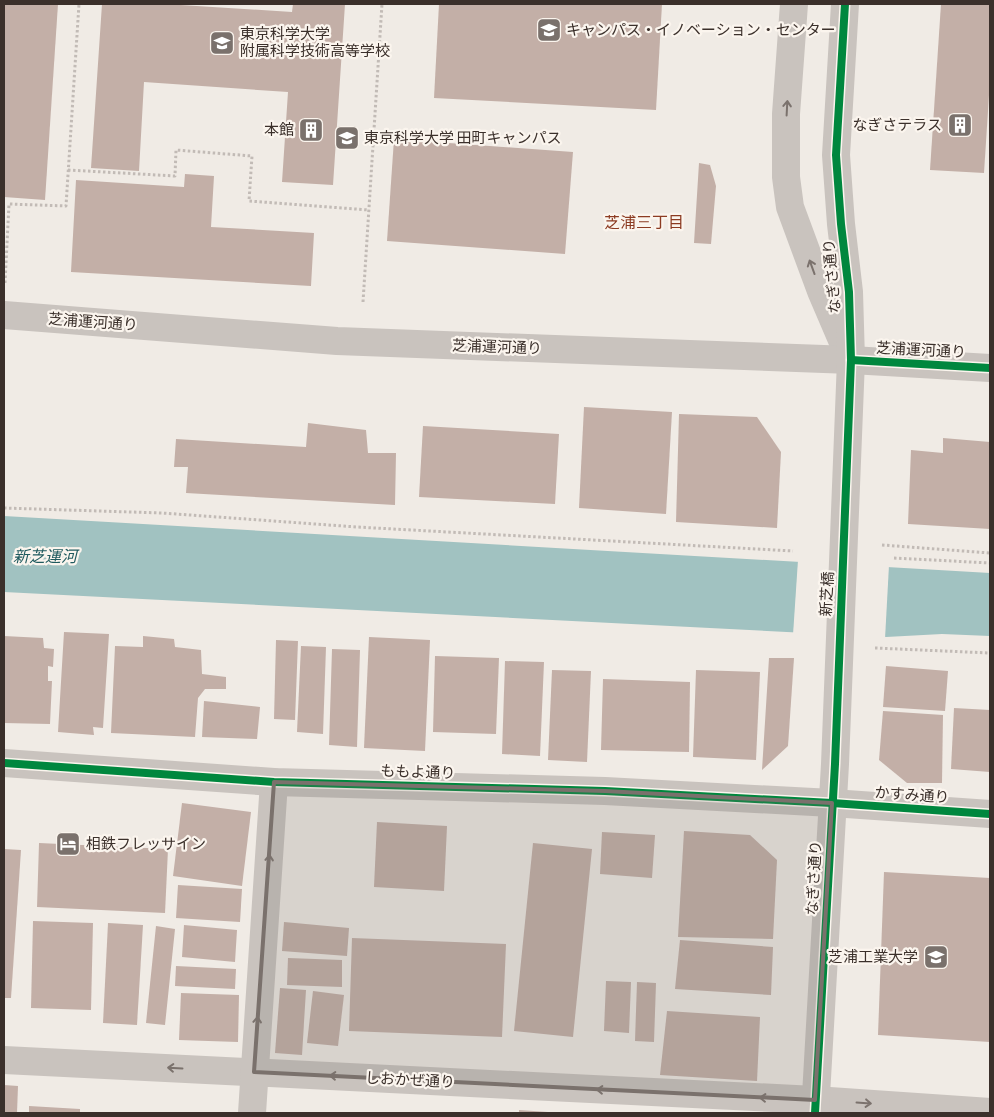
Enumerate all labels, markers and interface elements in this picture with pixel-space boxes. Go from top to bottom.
school or university icon: キャンパス・イノベーション・センター [536,17,562,43]
place label: キャンパス・イノベーション・センター [566,21,836,40]
place label: 東京科学大学 附属科学技術高等学校 [240,25,390,61]
school or university icon: 東京科学大学 附属科学技術高等学校 [209,30,235,56]
one-way arrow [782,100,791,116]
building icon: なぎさテラス [947,112,973,138]
place label: なぎさテラス [852,116,942,135]
building icon: 本館 [298,117,324,143]
place label: 本館 [264,121,294,140]
school or university icon: 東京科学大学 田町キャンパス [334,125,360,151]
place label: 東京科学大学 田町キャンパス [364,129,561,148]
district label: 芝浦三丁目 [604,214,684,233]
street label: なぎさ通り [820,238,845,314]
one-way arrow [807,259,816,275]
street label: 芝浦運河通り [47,310,139,335]
street label: 芝浦運河通り [452,336,542,359]
street label: 芝浦運河通り [876,339,966,362]
water label: 新芝運河 [13,548,80,567]
street label: 新芝橋 [817,571,838,617]
street label: ももよ通り [380,762,456,783]
street label: かすみ通り [874,783,950,808]
hotel icon: 相鉄フレッサイン [55,831,81,857]
place label: 相鉄フレッサイン [86,835,206,854]
street label: なぎさ通り [803,840,826,916]
one-way arrow [264,854,273,870]
school or university icon: 芝浦工業大学 [923,944,949,970]
place label: 芝浦工業大学 [828,948,918,967]
one-way arrow [252,1016,262,1032]
one-way arrow [167,1064,183,1073]
street label: しおかぜ通り [365,1069,455,1092]
one-way arrow [329,1072,345,1081]
one-way arrow [597,1085,613,1094]
one-way arrow [759,1093,775,1102]
one-way arrow [856,1099,872,1108]

